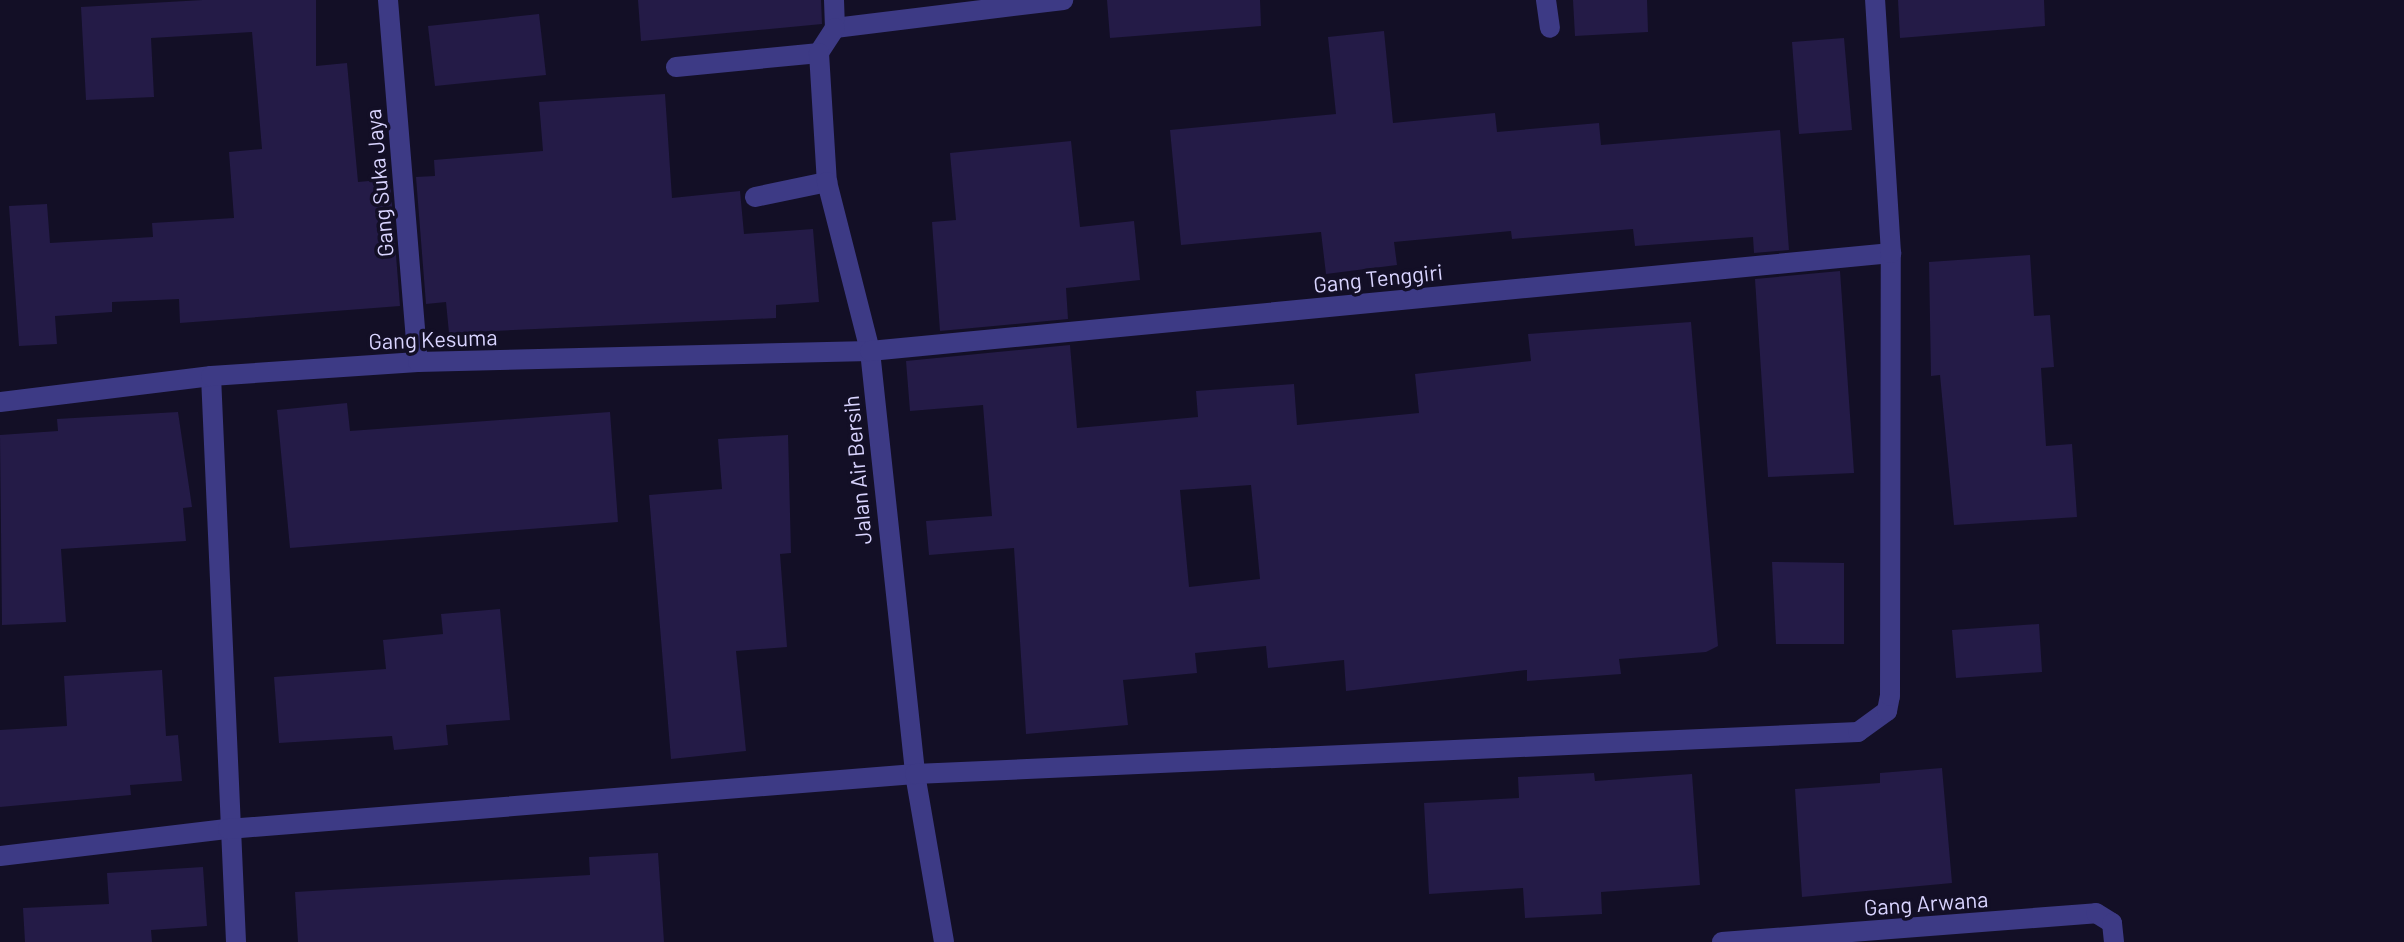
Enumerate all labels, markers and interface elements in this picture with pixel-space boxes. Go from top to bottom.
street label: Gang Suka Jaya [359,108,399,258]
street label: Gang Tenggiri [1312,258,1444,298]
street label: Gang Kesuma [368,324,498,354]
street label: Jalan Air Bersih [837,394,877,546]
street label: Gang Arwana [1863,885,1989,921]

